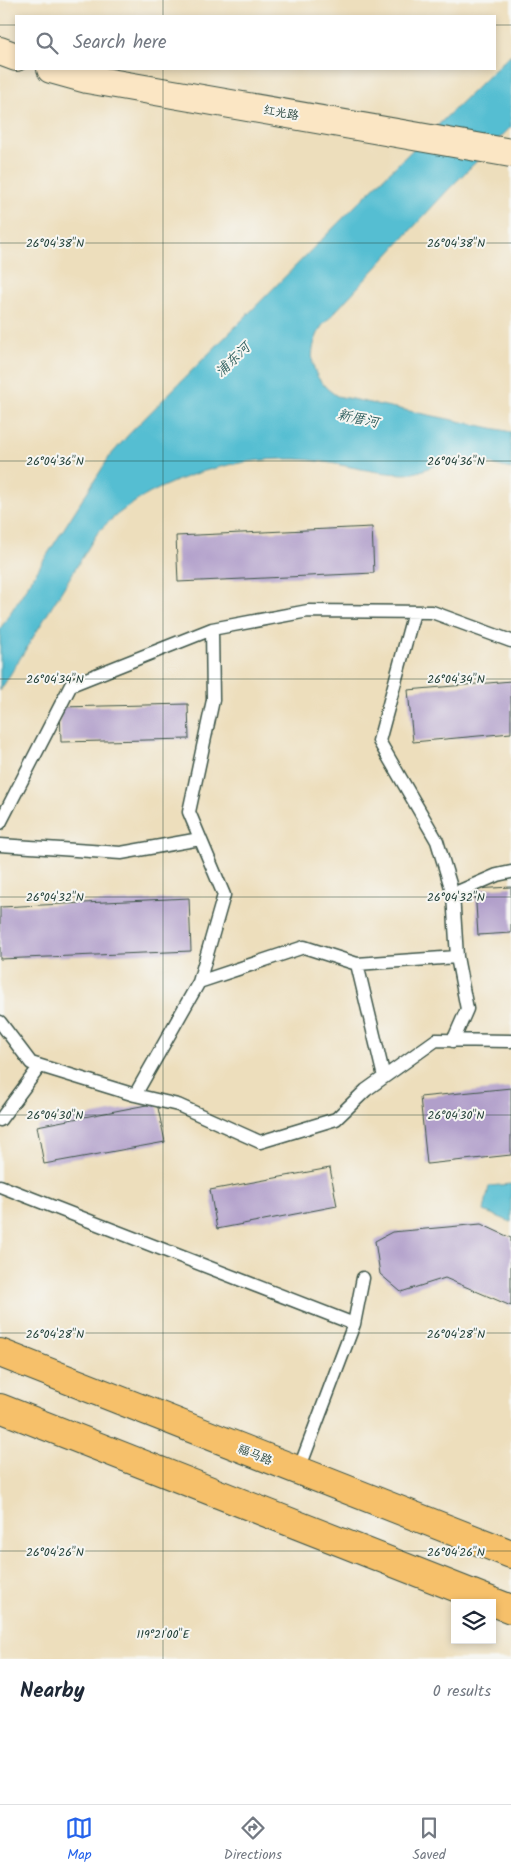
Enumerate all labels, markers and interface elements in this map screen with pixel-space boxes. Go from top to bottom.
search box [15,15,496,70]
text: Search here [73,28,167,58]
icon: search [33,29,61,57]
street label: 红光路 [262,101,300,125]
text: 26°04'38"N [26,234,84,253]
text: 26°04'38"N [427,234,485,253]
water label: 浦东河 [210,336,257,383]
water label: 新厝河 [335,404,383,435]
text: 26°04'36"N [26,452,84,471]
text: 26°04'36"N [427,452,485,471]
text: 26°04'34"N [26,670,84,689]
text: 26°04'34"N [427,670,485,689]
text: 26°04'32"N [26,888,84,907]
text: 26°04'32"N [427,888,485,907]
text: 26°04'30"N [26,1106,84,1125]
text: 26°04'30"N [427,1106,485,1125]
text: 26°04'28"N [26,1325,84,1344]
text: 26°04'28"N [427,1325,485,1344]
street label: 福马路 [235,1439,275,1471]
text: 26°04'26"N [26,1543,84,1562]
text: 26°04'26"N [427,1543,485,1562]
map controls [451,1599,496,1644]
button: layers [451,1599,496,1644]
text: 119°21'00"E [137,1625,190,1644]
text: Nearby [20,1675,85,1708]
text: 0 results [433,1679,491,1704]
tab: Map [65,1814,93,1866]
tab: Directions [224,1814,282,1866]
tab: Saved [412,1814,446,1866]

